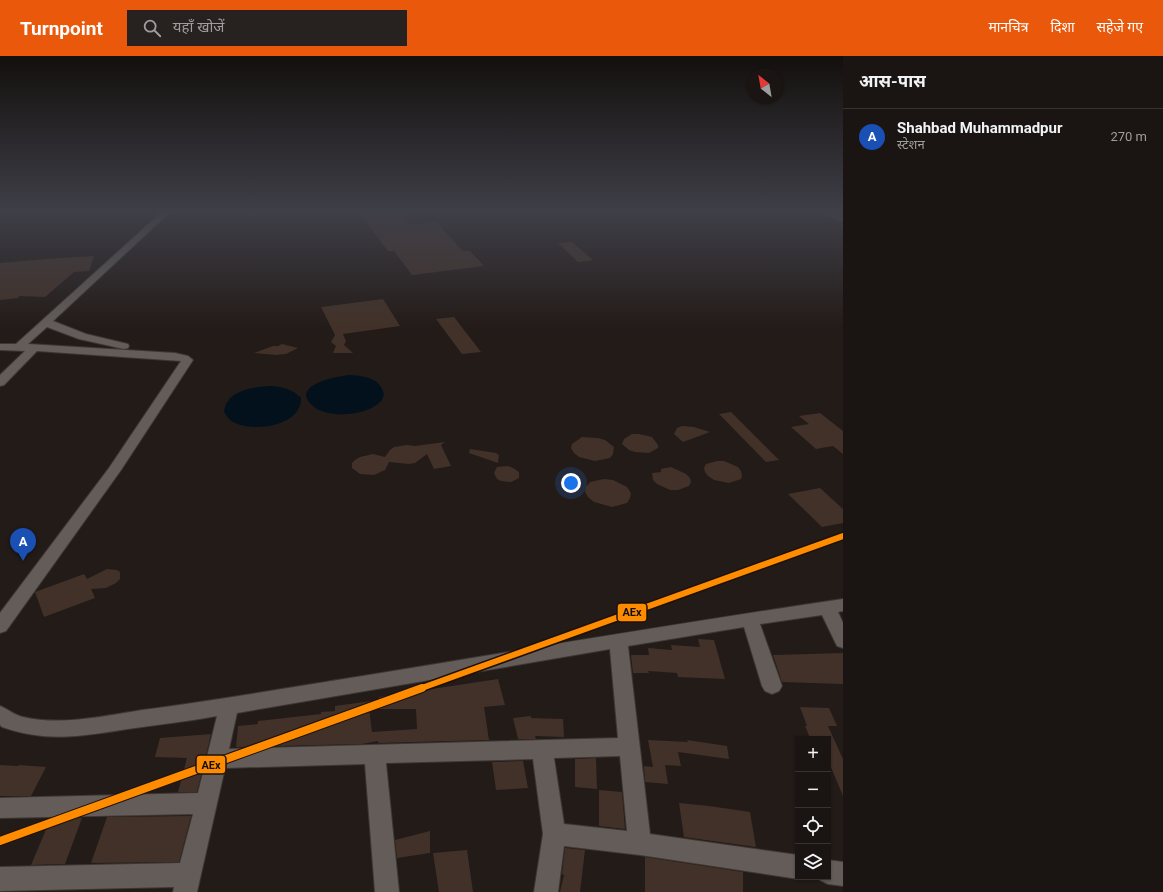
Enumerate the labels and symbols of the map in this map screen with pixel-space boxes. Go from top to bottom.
north arrow [747,68,783,104]
your location [561,473,581,493]
pin: A [10,528,36,561]
line badge: AEx [617,603,647,622]
text: AEx [622,606,642,619]
line badge: AEx [196,755,226,774]
text: AEx [201,759,221,772]

